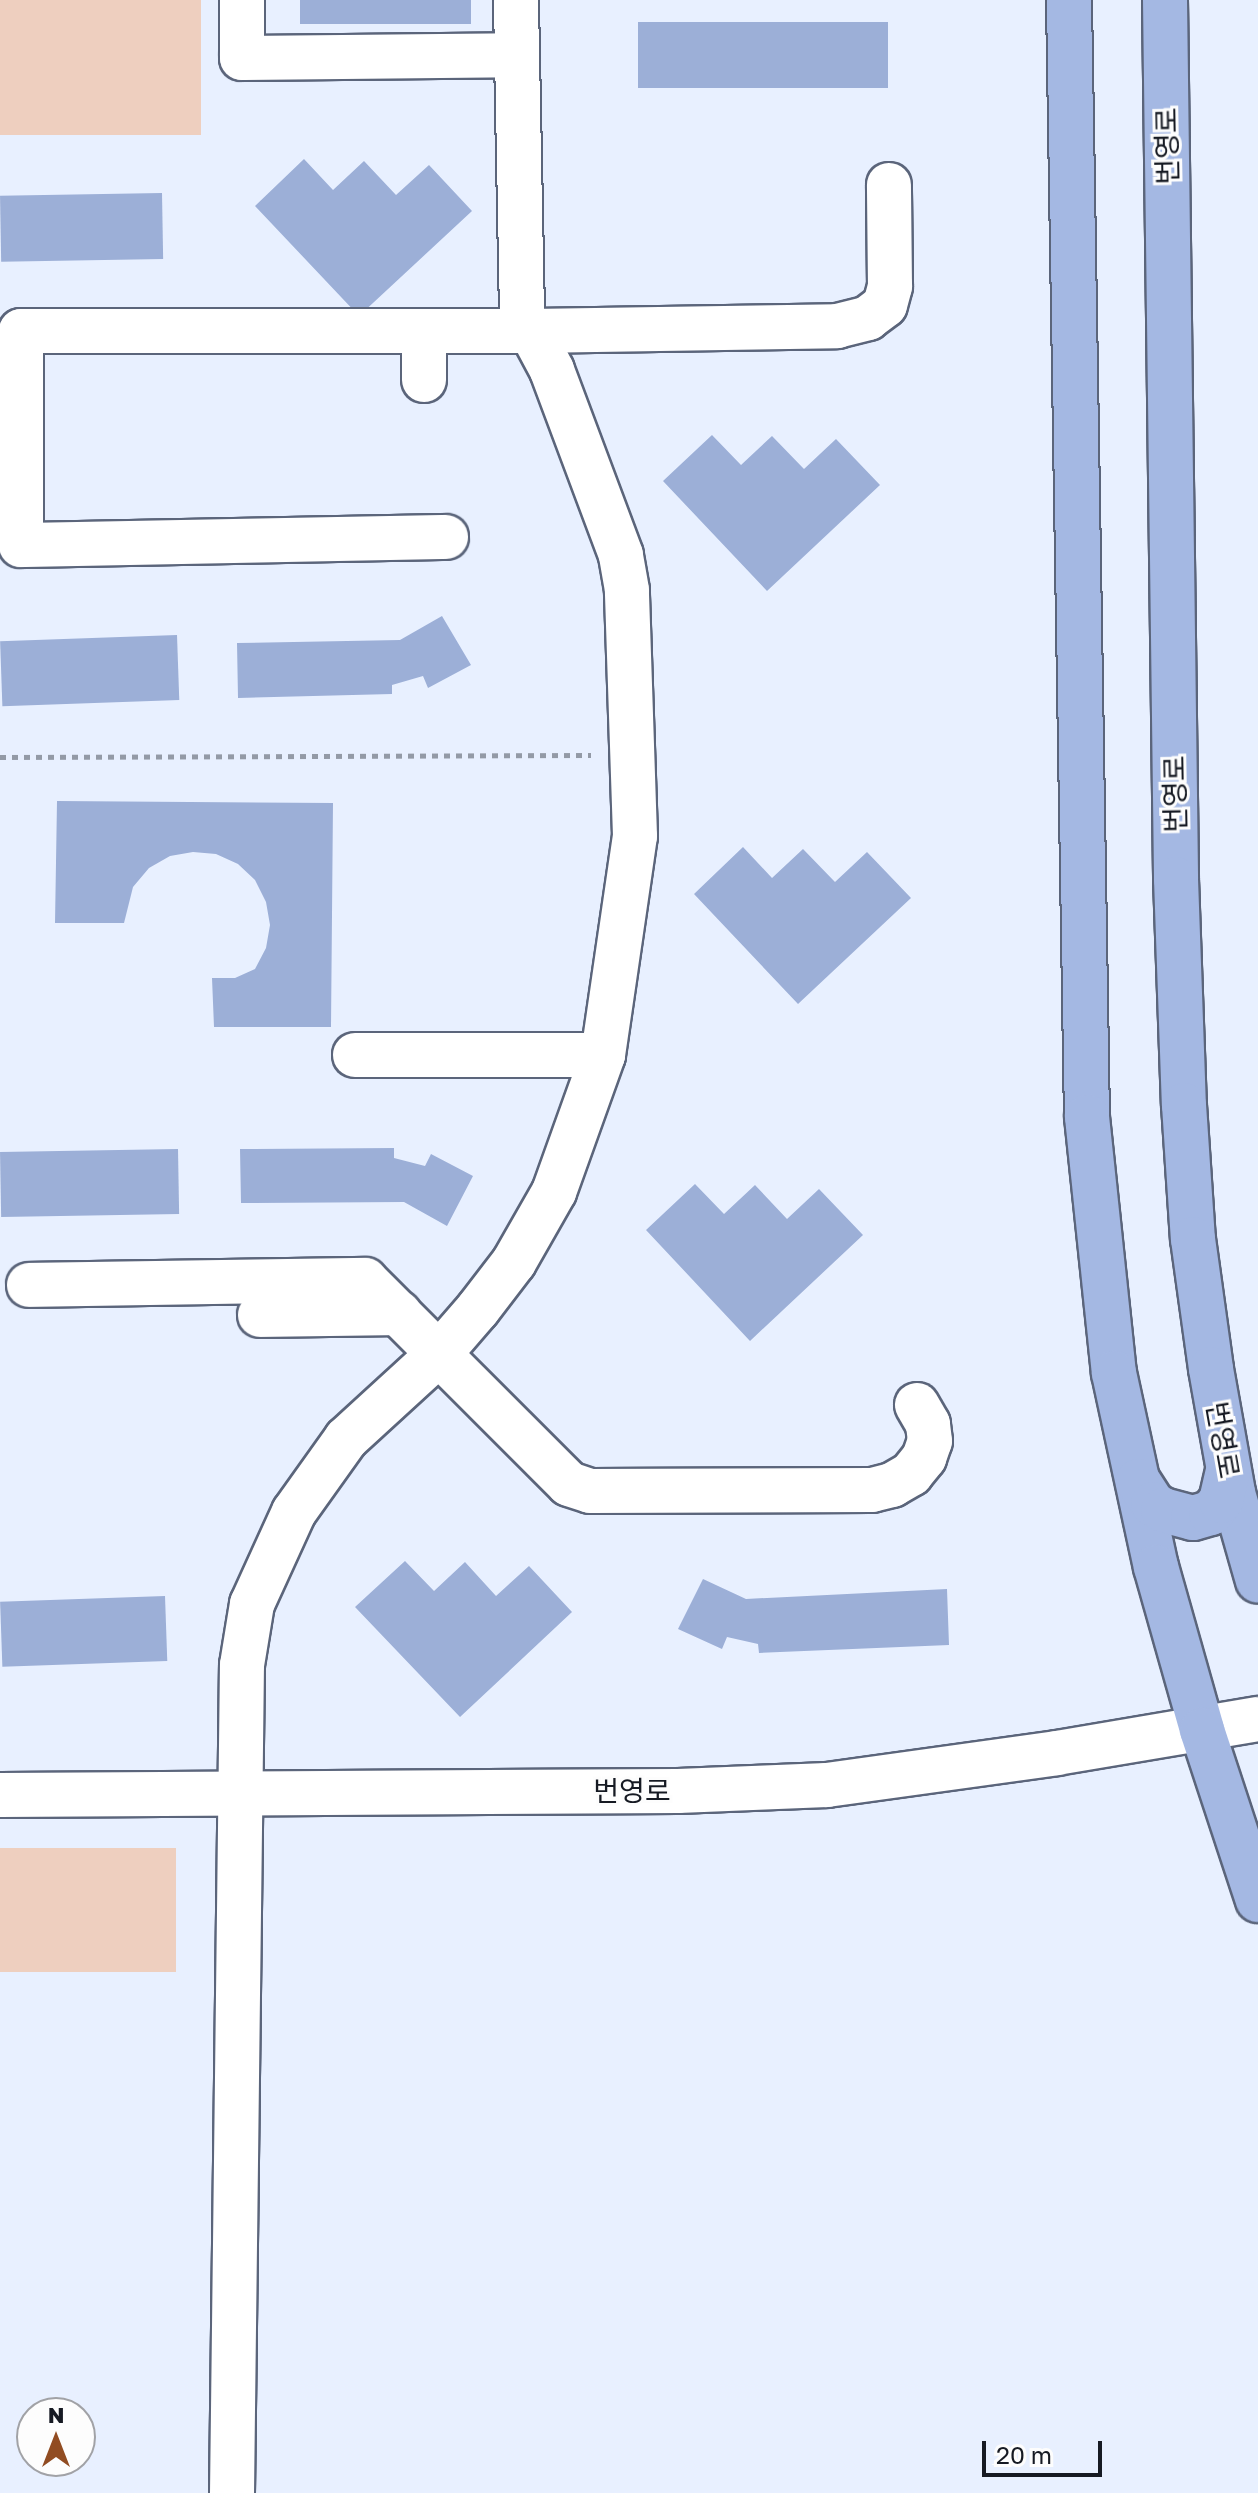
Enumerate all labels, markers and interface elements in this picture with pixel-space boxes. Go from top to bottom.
street label: 번영로 [1150,107,1184,185]
street label: 번영로 [1158,755,1192,833]
street label: 번영로 [1200,1399,1246,1481]
street label: 번영로 [593,1774,671,1808]
north arrow [16,2397,96,2477]
text: N [48,2401,64,2428]
scale bar [986,2425,1106,2475]
text: 20 m [996,2440,1052,2469]

